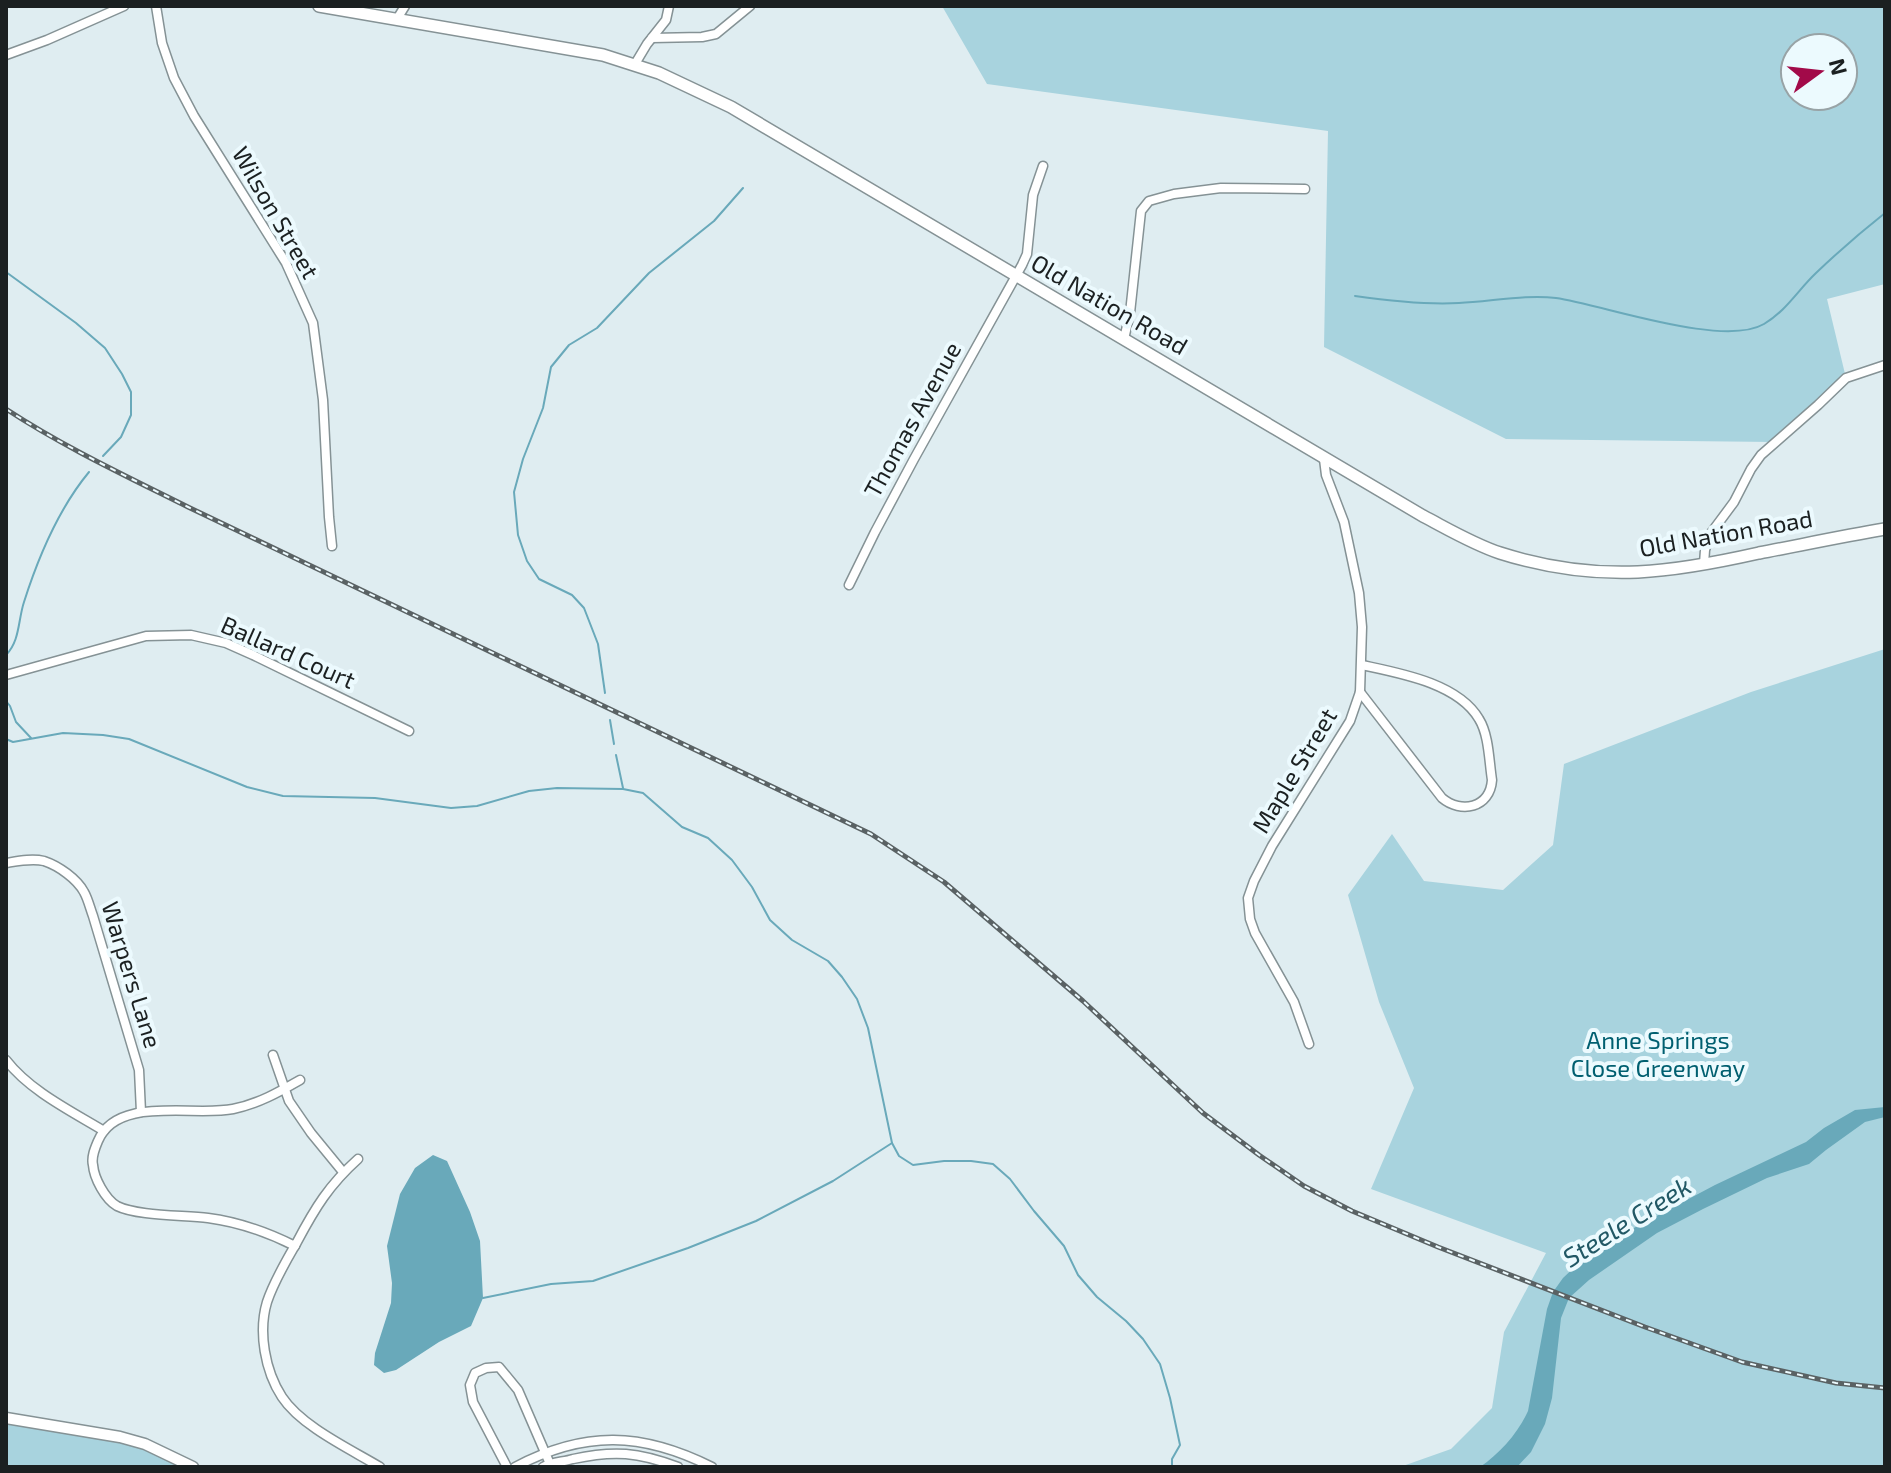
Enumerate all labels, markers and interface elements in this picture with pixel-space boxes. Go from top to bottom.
north arrow [1779,32,1859,112]
text: N [1825,56,1854,78]
street label: Wilson Street [227,141,326,283]
street label: Old Nation Road [1026,247,1193,360]
street label: Thomas Avenue [857,337,966,502]
street label: Old Nation Road [1637,503,1815,562]
street label: Ballard Court [217,609,360,694]
street label: Maple Street [1245,703,1342,838]
street label: Warpers Lane [96,898,168,1051]
park label: Anne Springs Close Greenway [1571,1025,1746,1082]
water label: Steele Creek [1556,1169,1696,1273]

